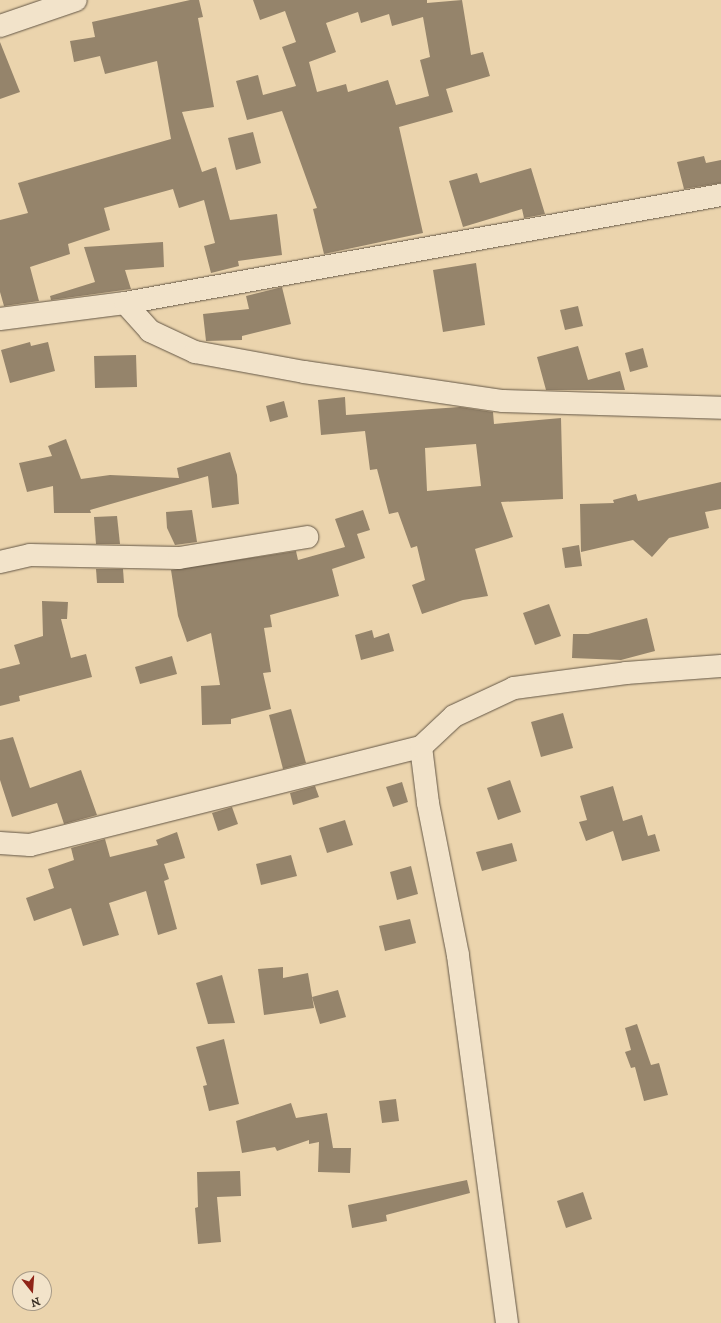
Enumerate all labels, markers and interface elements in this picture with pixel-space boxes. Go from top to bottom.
north arrow [12,1271,52,1311]
text: N [29,1294,42,1310]

